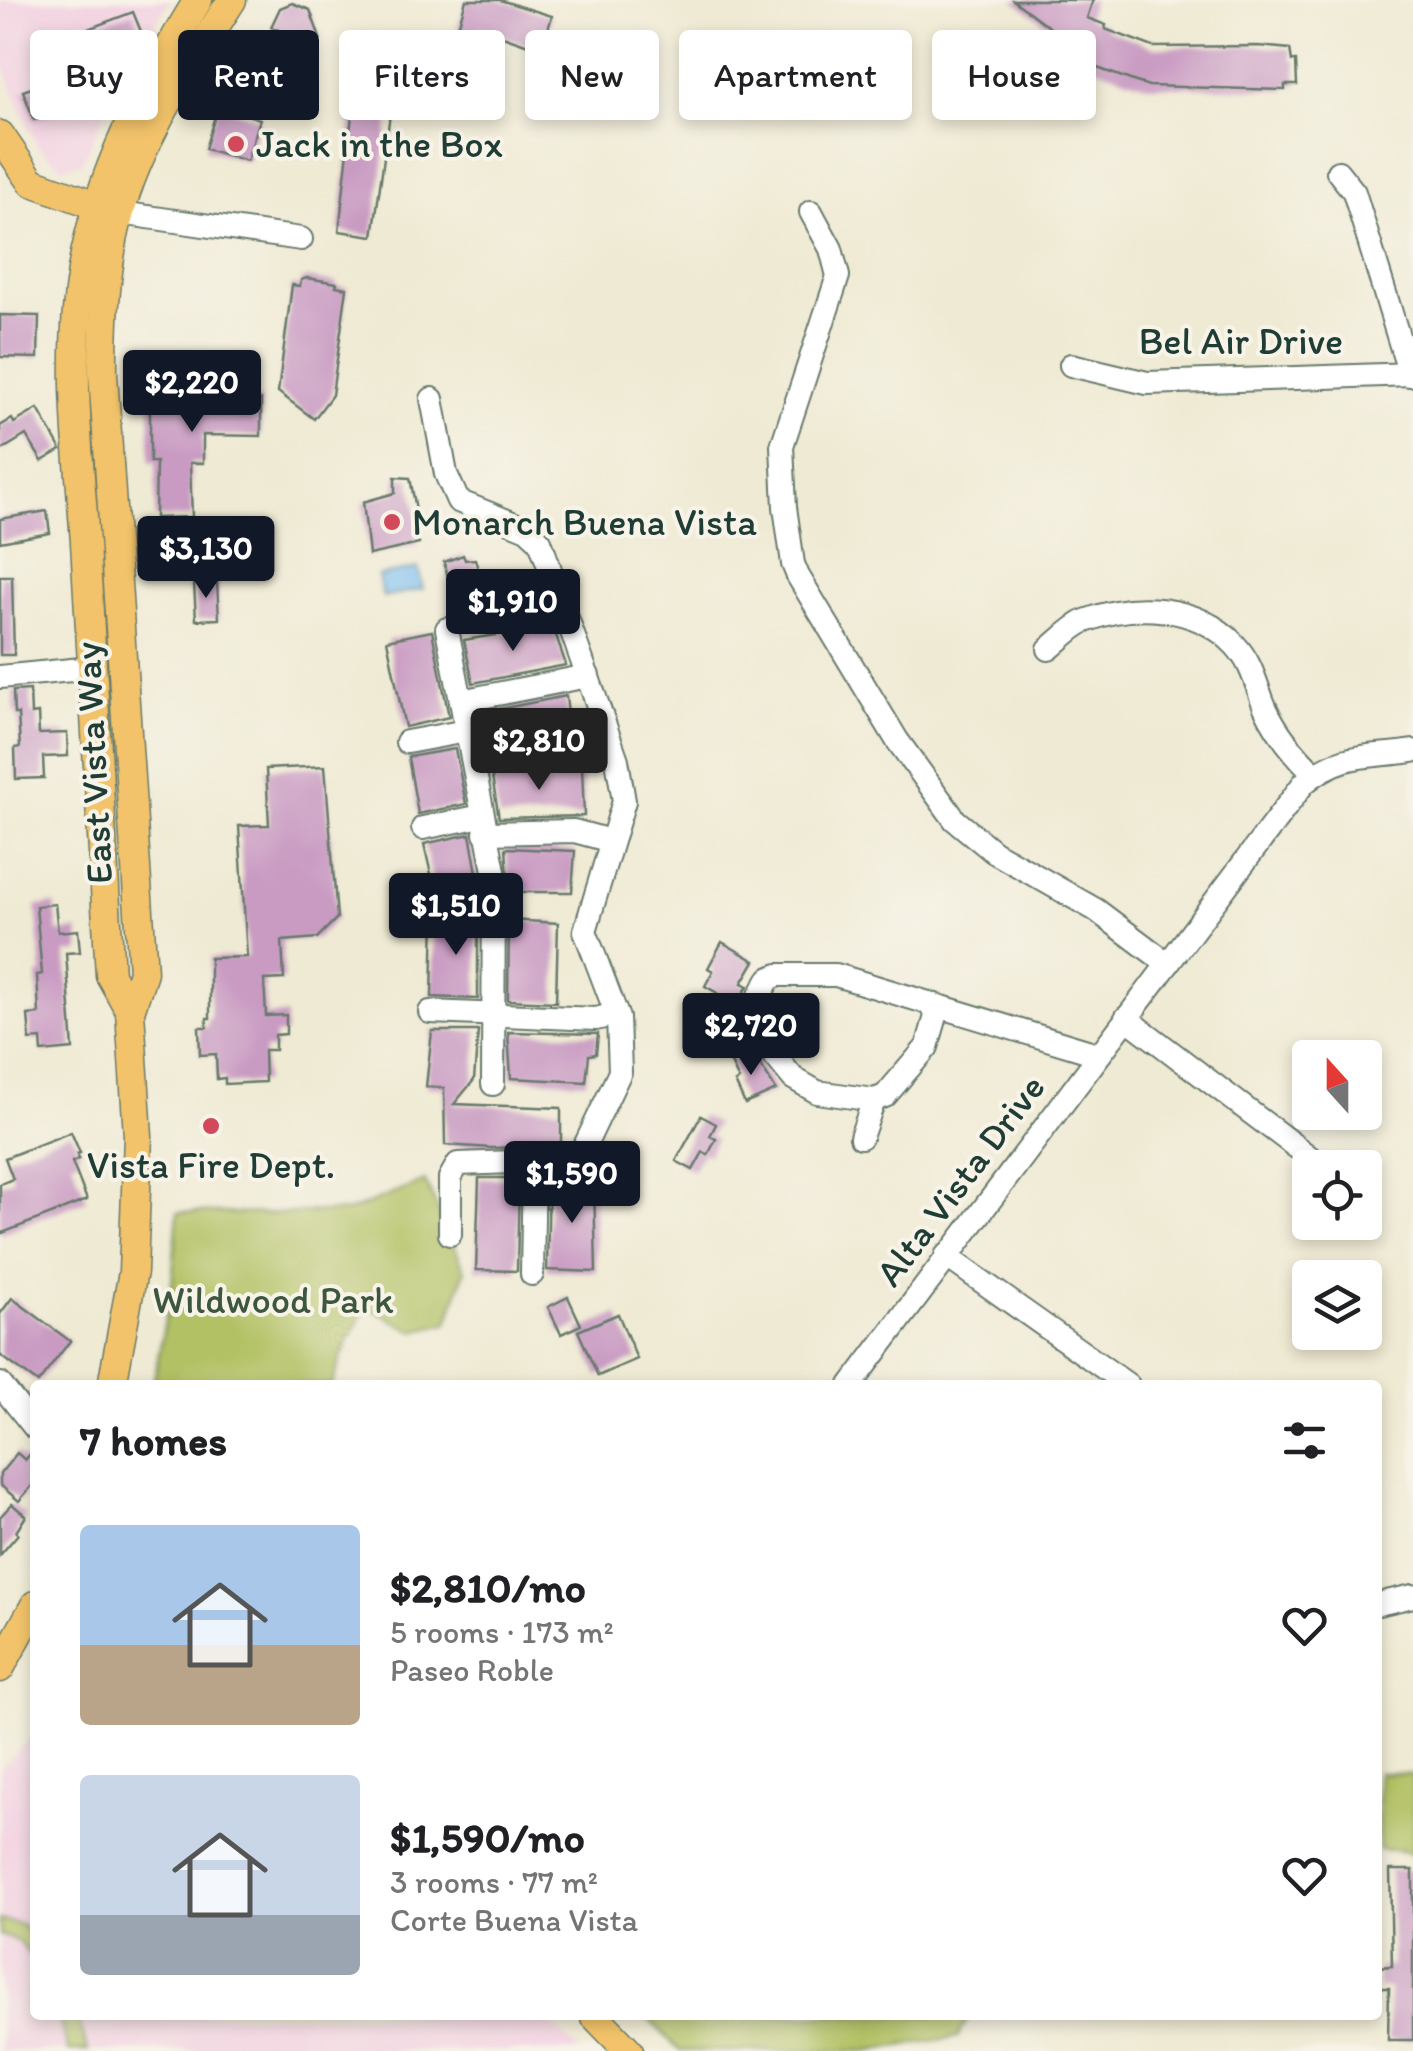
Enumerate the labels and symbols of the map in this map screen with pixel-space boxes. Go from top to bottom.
place label: Jack in the Box [256,121,503,167]
marker: Jack in the Box [225,133,247,155]
street label: Bel Air Drive [1139,318,1343,364]
pin: $2,220 [111,350,273,435]
place label: Monarch Buena Vista [412,499,757,545]
marker: Monarch Buena Vista [381,511,403,533]
pin: $3,130 [125,516,287,601]
pin: $1,910 [432,569,594,654]
street label: East Vista Way [64,641,122,885]
pin: $2,810 [458,708,620,793]
pin: $1,510 [375,873,537,958]
pin: $2,720 [670,993,832,1078]
north arrow [1292,1040,1382,1130]
street label: Alta Vista Drive [865,1065,1055,1295]
marker: Vista Fire Dept. [200,1115,222,1137]
pin: $1,590 [491,1141,653,1226]
place label: Vista Fire Dept. [87,1142,335,1188]
park label: Wildwood Park [152,1277,394,1323]

